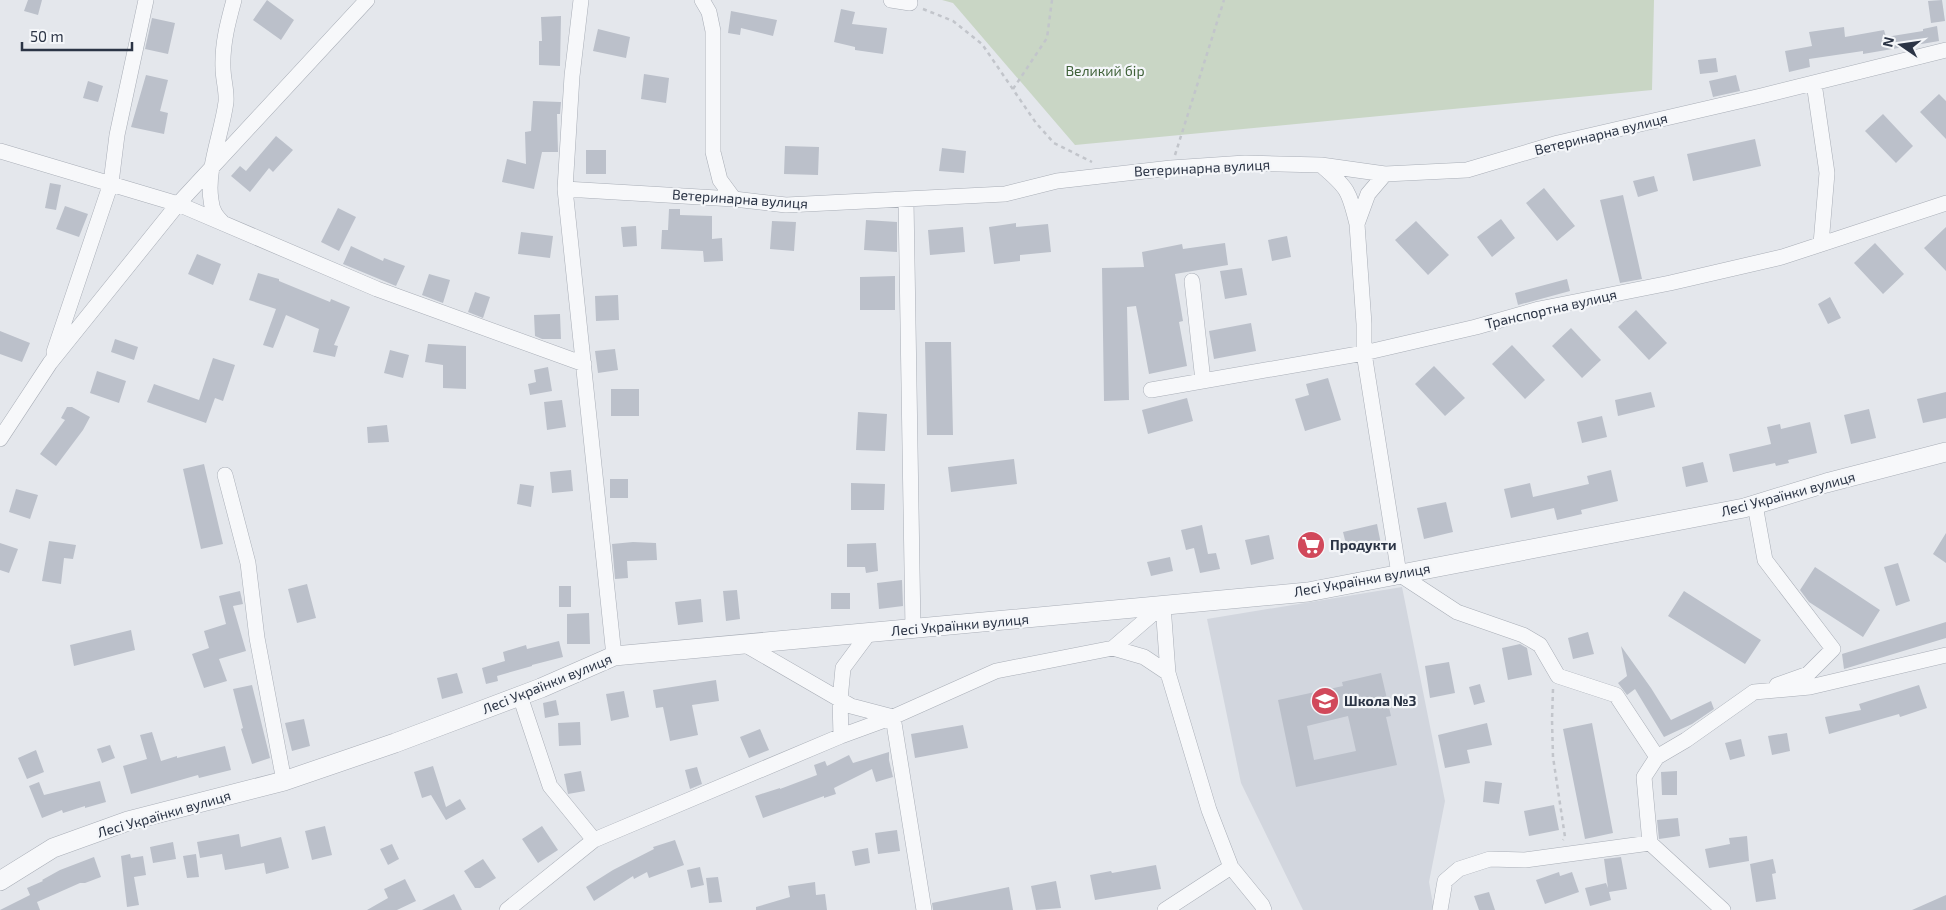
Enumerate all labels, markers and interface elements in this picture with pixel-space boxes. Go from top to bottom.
scale bar [22,20,132,52]
north arrow [1876,20,1926,70]
text: 50 m [30,27,64,45]
text: N [1878,35,1897,49]
park label: Великий бір [1065,62,1145,79]
street label: Ветеринарна вулиця [1533,109,1669,158]
street label: Ветеринарна вулиця [1133,155,1270,180]
street label: Ветеринарна вулиця [671,185,809,212]
street label: Транспортна вулиця [1483,285,1618,332]
street label: Лесі Українки вулиця [1719,467,1857,520]
supermarket icon: Продукти [1296,530,1326,560]
place label: Продукти [1330,536,1396,553]
street label: Лесі Українки вулиця [1292,559,1431,600]
street label: Лесі Українки вулиця [890,610,1030,639]
street label: Лесі Українки вулиця [480,650,614,717]
school or university icon: Школа №3 [1310,686,1340,716]
place label: Школа №3 [1344,692,1417,709]
street label: Лесі Українки вулиця [95,786,233,841]

